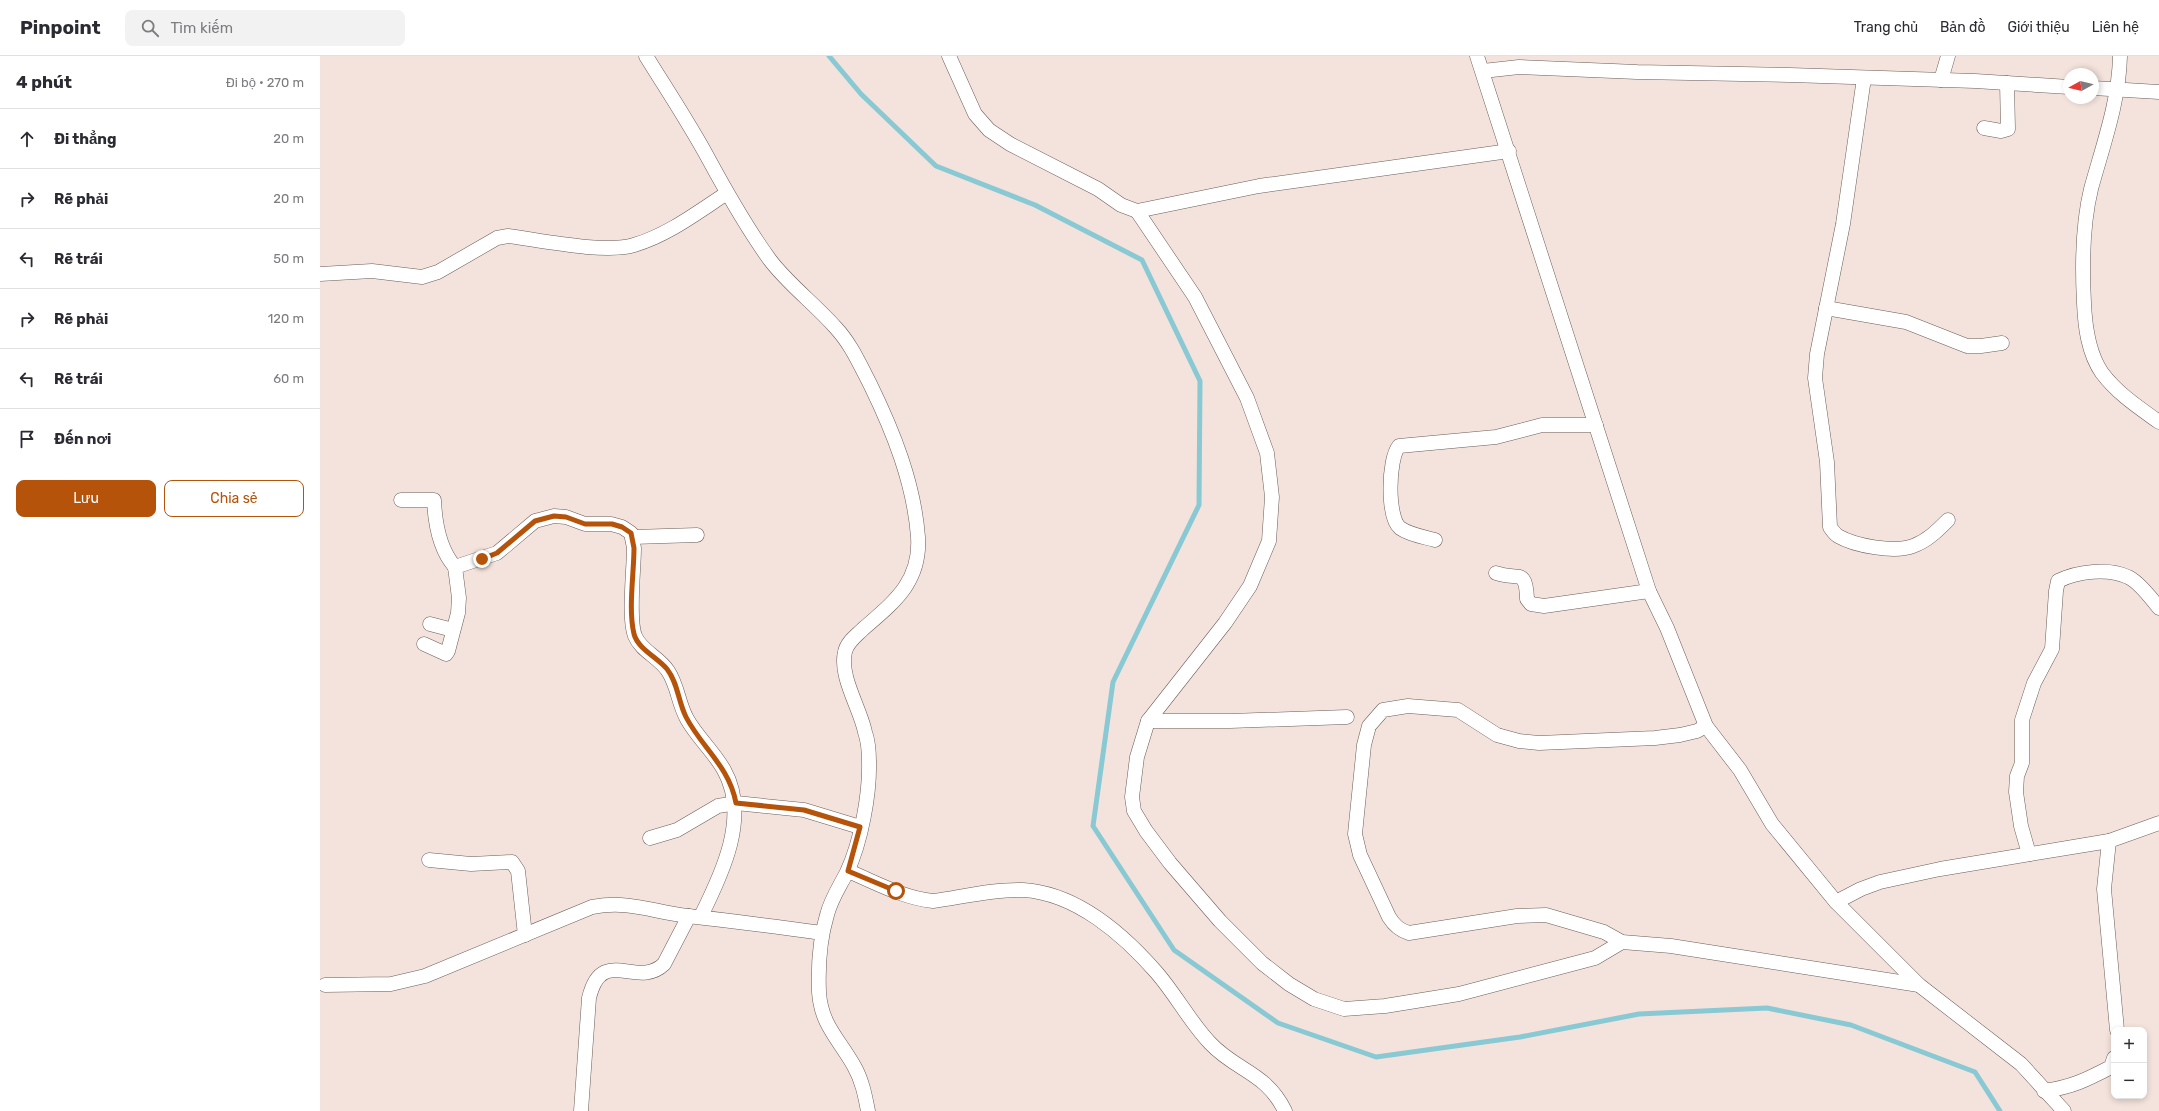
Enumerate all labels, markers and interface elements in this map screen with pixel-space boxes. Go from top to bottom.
search box [125,10,405,46]
text: Pinpoint [20,16,101,39]
icon: search [139,17,161,39]
text: Tìm kiếm [171,19,233,37]
text: Trang chủ [1854,19,1918,36]
text: Bản đồ [1940,19,1985,36]
text: Giới thiệu [2007,19,2070,36]
text: Liên hệ [2092,19,2139,36]
north arrow [2063,68,2099,104]
text: 4 phút [16,72,72,92]
text: Đi bộ · 270 m [226,75,304,90]
icon: ahead [16,128,38,150]
text: Đi thẳng [54,130,116,148]
text: 20 m [273,131,304,146]
icon: right [16,188,38,210]
text: Rẽ phải [54,190,108,208]
text: 20 m [273,191,304,206]
icon: left [16,248,38,270]
text: Rẽ trái [54,250,103,268]
text: 50 m [273,251,304,266]
icon: right [16,308,38,330]
text: Rẽ phải [54,310,108,328]
text: 120 m [268,311,304,326]
icon: left [16,368,38,390]
text: Rẽ trái [54,370,103,388]
text: 60 m [273,371,304,386]
icon: arrive [16,428,38,450]
text: Đến nơi [54,430,111,448]
button: Lưu [16,480,156,517]
button: Chia sẻ [164,480,304,517]
route end [473,550,491,568]
route start [887,882,905,900]
map controls [2111,1027,2147,1099]
button: + [2111,1027,2147,1063]
button: − [2111,1063,2147,1099]

